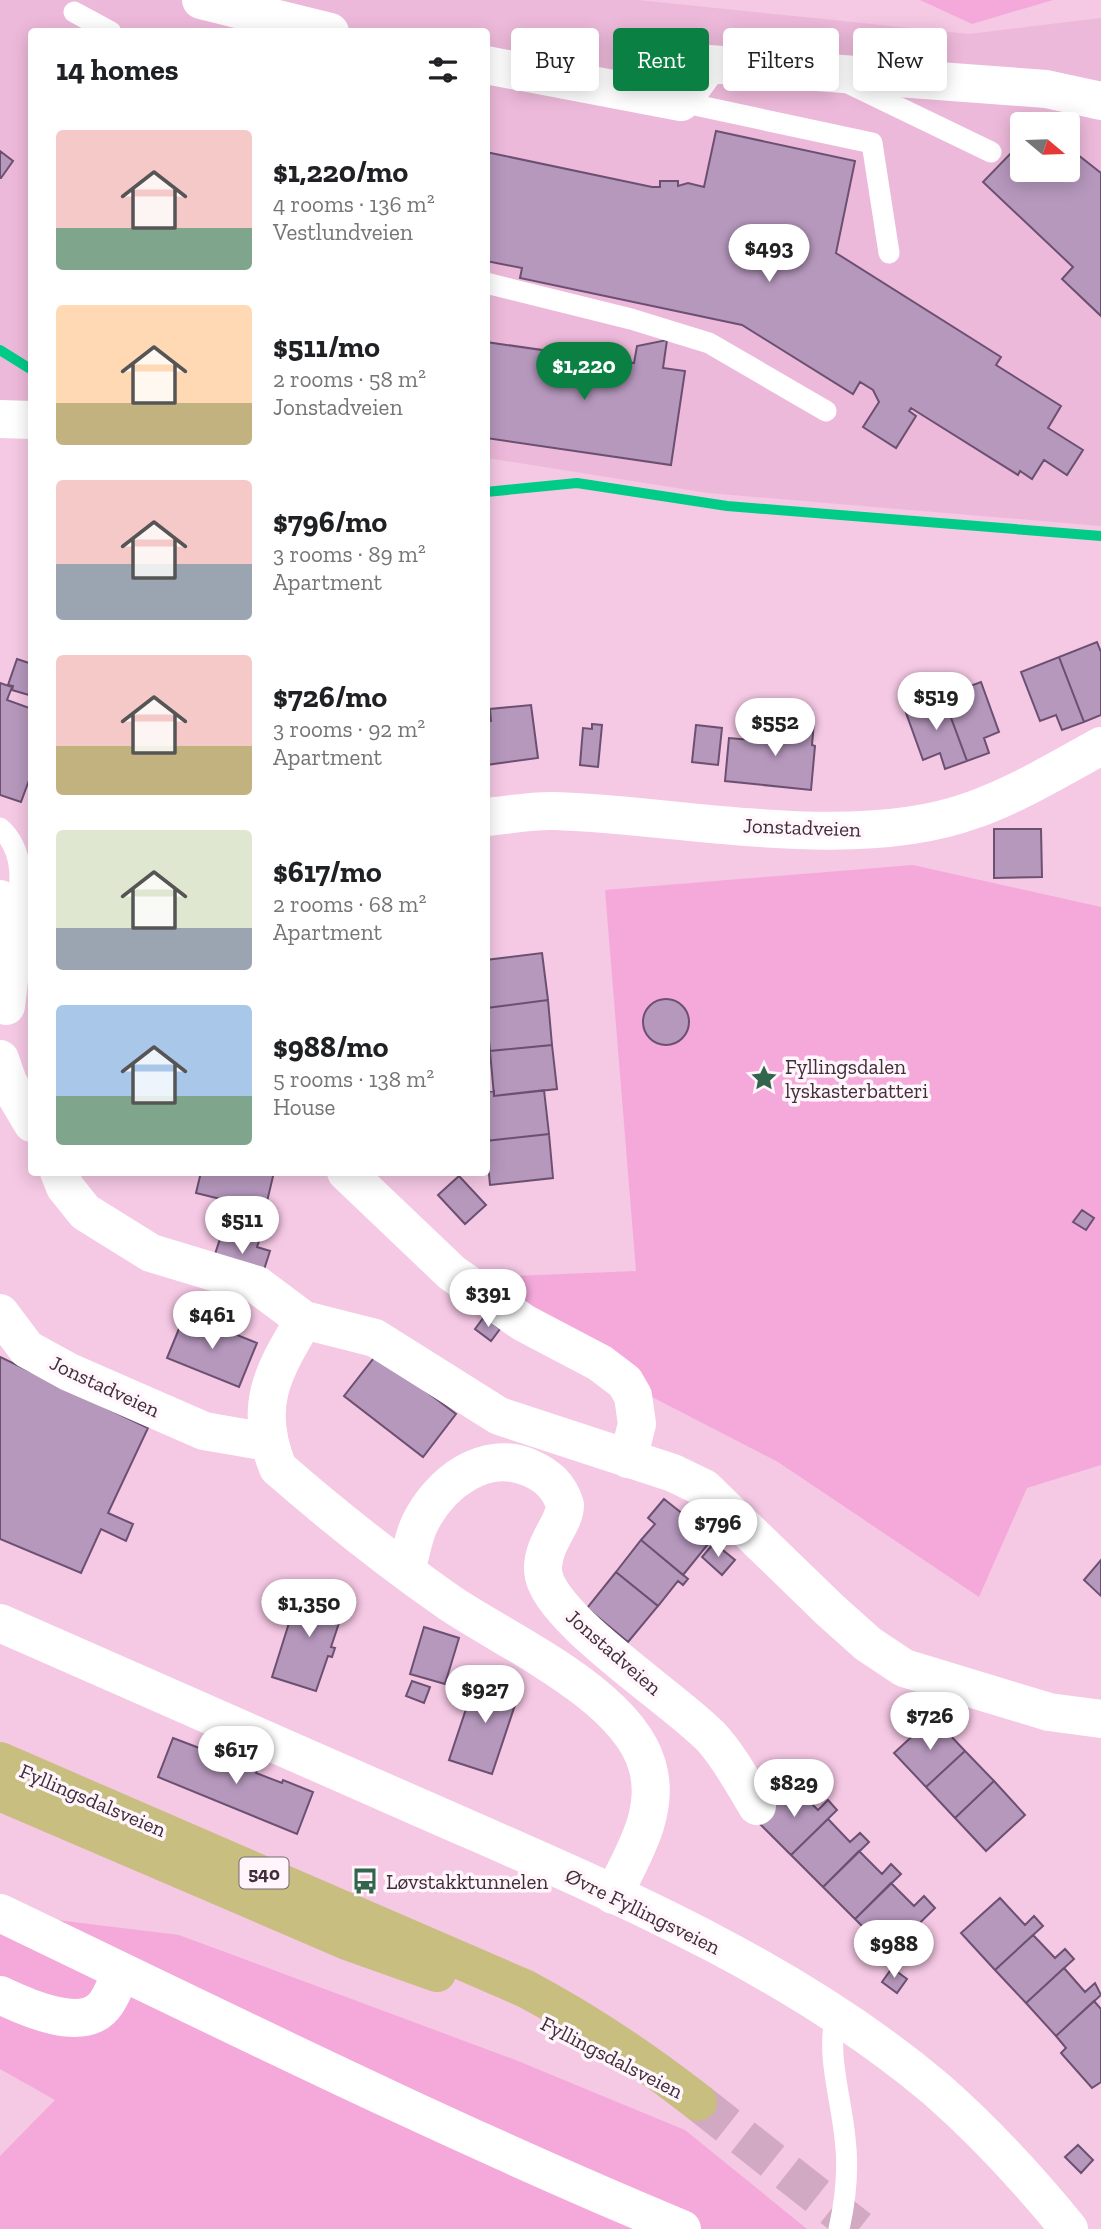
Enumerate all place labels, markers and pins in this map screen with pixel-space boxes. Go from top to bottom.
pin: $493 [728,224,810,284]
pin: $1,220 [527,342,641,402]
pin: $519 [895,672,977,732]
pin: $552 [734,698,816,758]
place label: Fyllingsdalen lyskasterbatteri [785,1054,928,1103]
place icon: Fyllingsdalen lyskasterbatteri [749,1063,779,1093]
pin: $511 [201,1196,283,1256]
pin: $391 [447,1270,529,1329]
pin: $461 [171,1292,253,1351]
pin: $796 [677,1500,759,1559]
pin: $1,350 [252,1580,366,1639]
pin: $927 [444,1666,526,1725]
pin: $726 [889,1692,971,1752]
pin: $617 [195,1726,277,1786]
pin: $829 [753,1759,835,1819]
bus stop icon: Løvstakktunnelen [350,1866,380,1896]
place label: Løvstakktunnelen [386,1869,548,1894]
pin: $988 [853,1920,935,1980]

